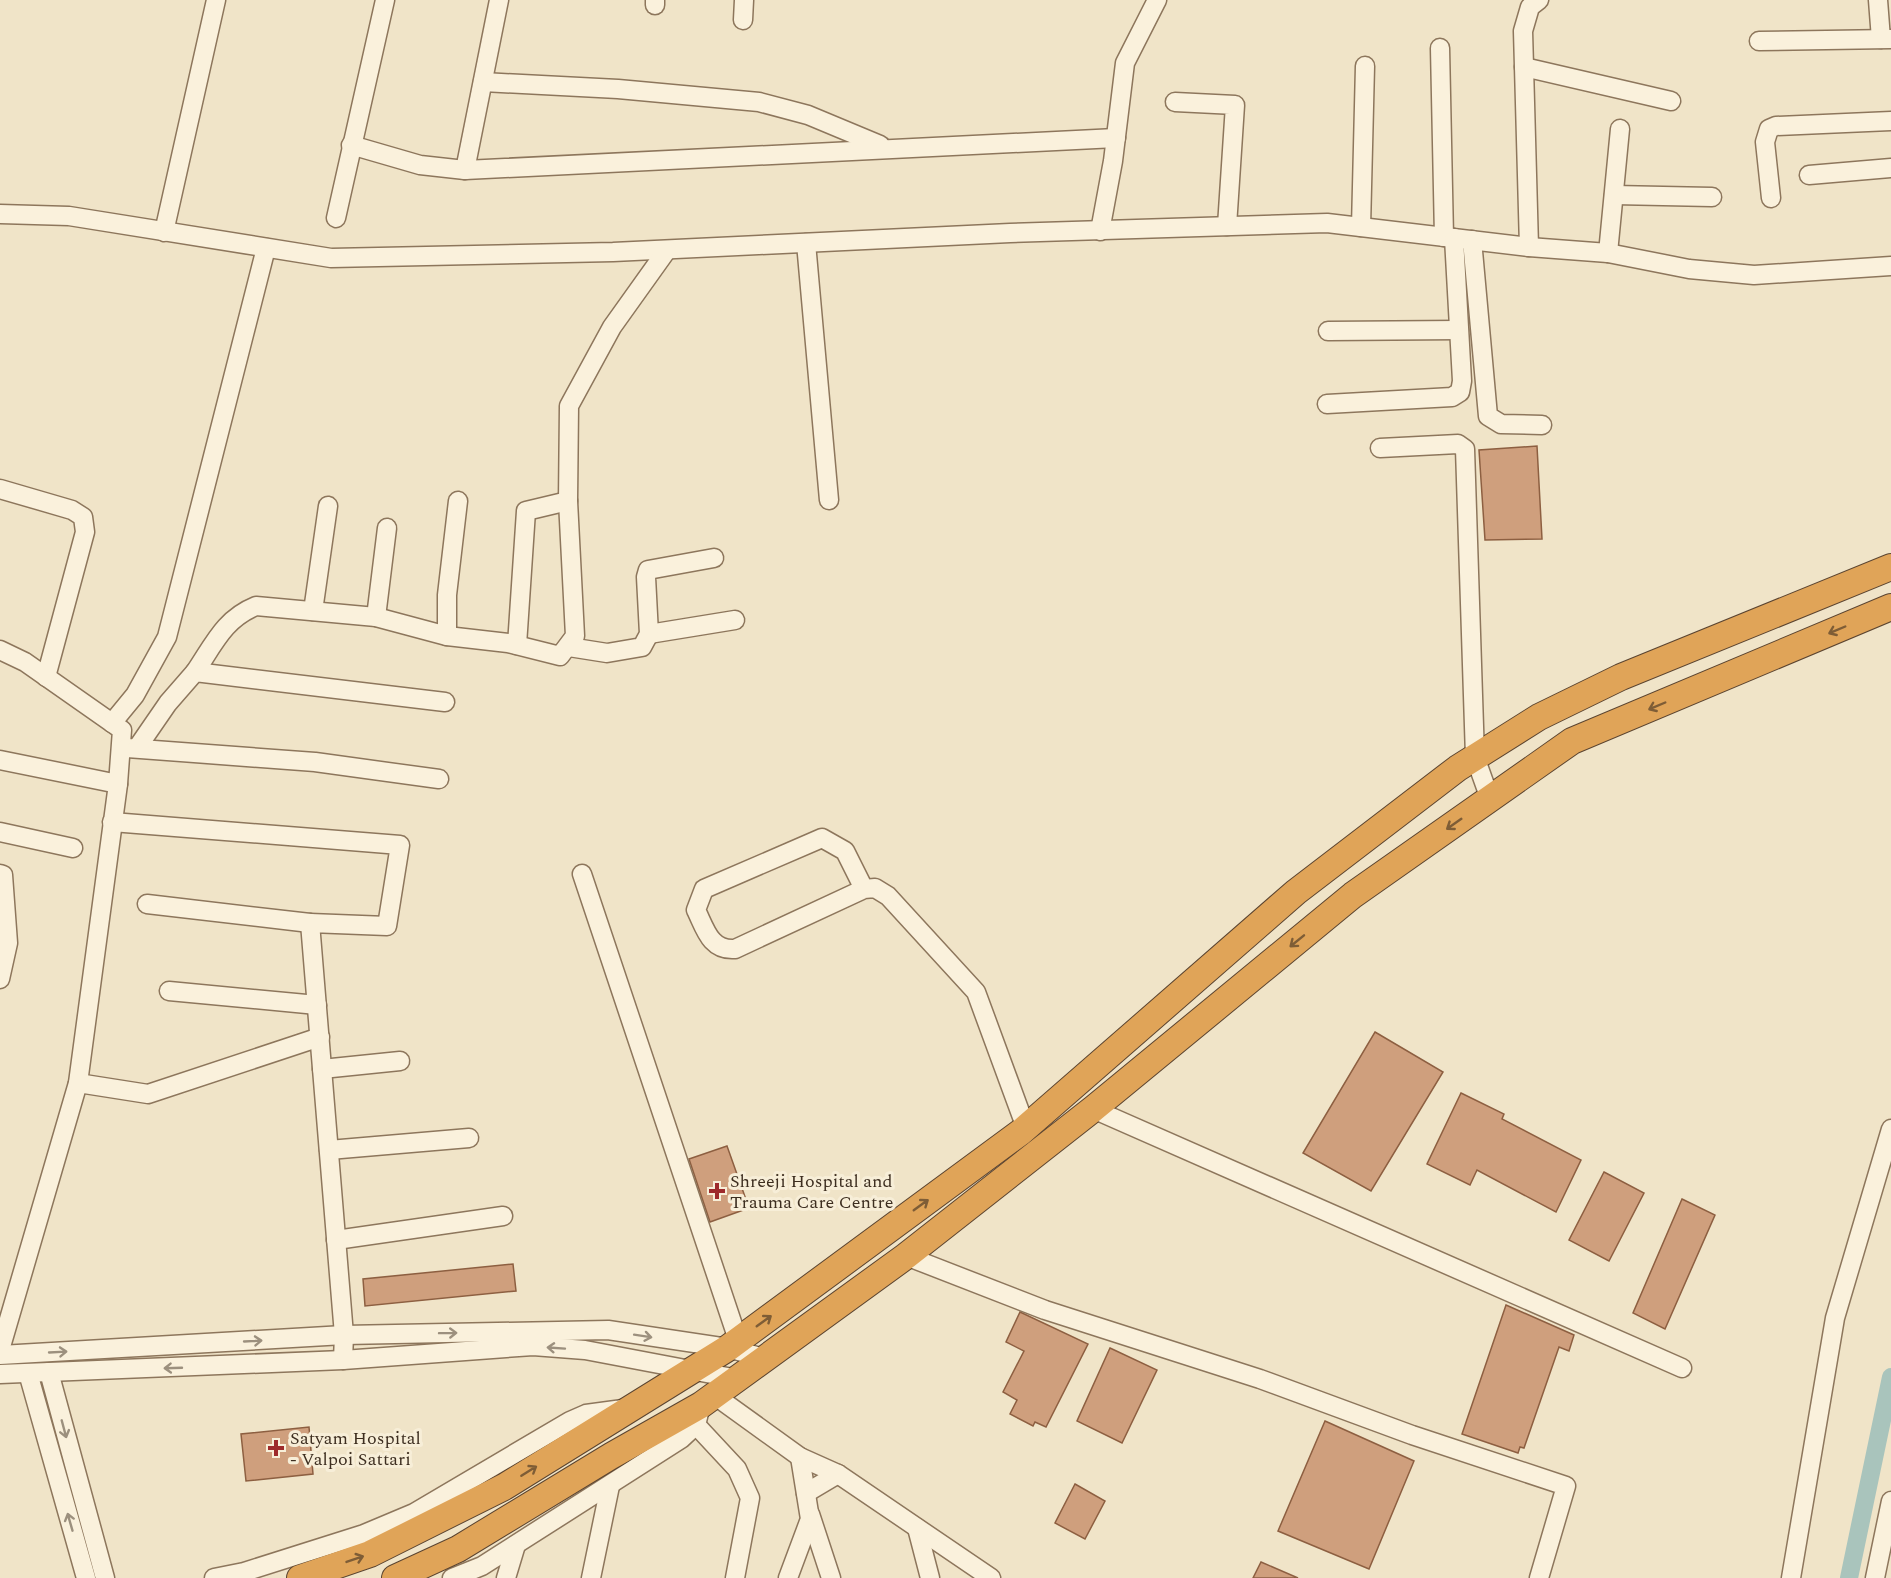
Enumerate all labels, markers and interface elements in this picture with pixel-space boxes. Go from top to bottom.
one-way arrow [1828,625,1847,636]
one-way arrow [1649,700,1667,712]
one-way arrow [1446,818,1462,830]
one-way arrow [1290,934,1306,947]
place label: Shreeji Hospital and Trauma Care Centre [730,1168,893,1216]
marker: Shreeji Hospital and Trauma Care Centre [708,1182,726,1200]
one-way arrow [912,1199,928,1212]
one-way arrow [755,1315,771,1327]
one-way arrow [437,1328,457,1339]
one-way arrow [632,1330,652,1341]
one-way arrow [243,1335,263,1346]
one-way arrow [547,1342,567,1353]
one-way arrow [48,1346,68,1357]
one-way arrow [164,1362,183,1373]
one-way arrow [59,1419,70,1438]
place label: Satyam Hospital - Valpoi Sattari [290,1425,421,1473]
marker: Satyam Hospital - Valpoi Sattari [267,1439,285,1457]
one-way arrow [520,1465,537,1477]
one-way arrow [64,1513,75,1532]
one-way arrow [345,1553,364,1564]

